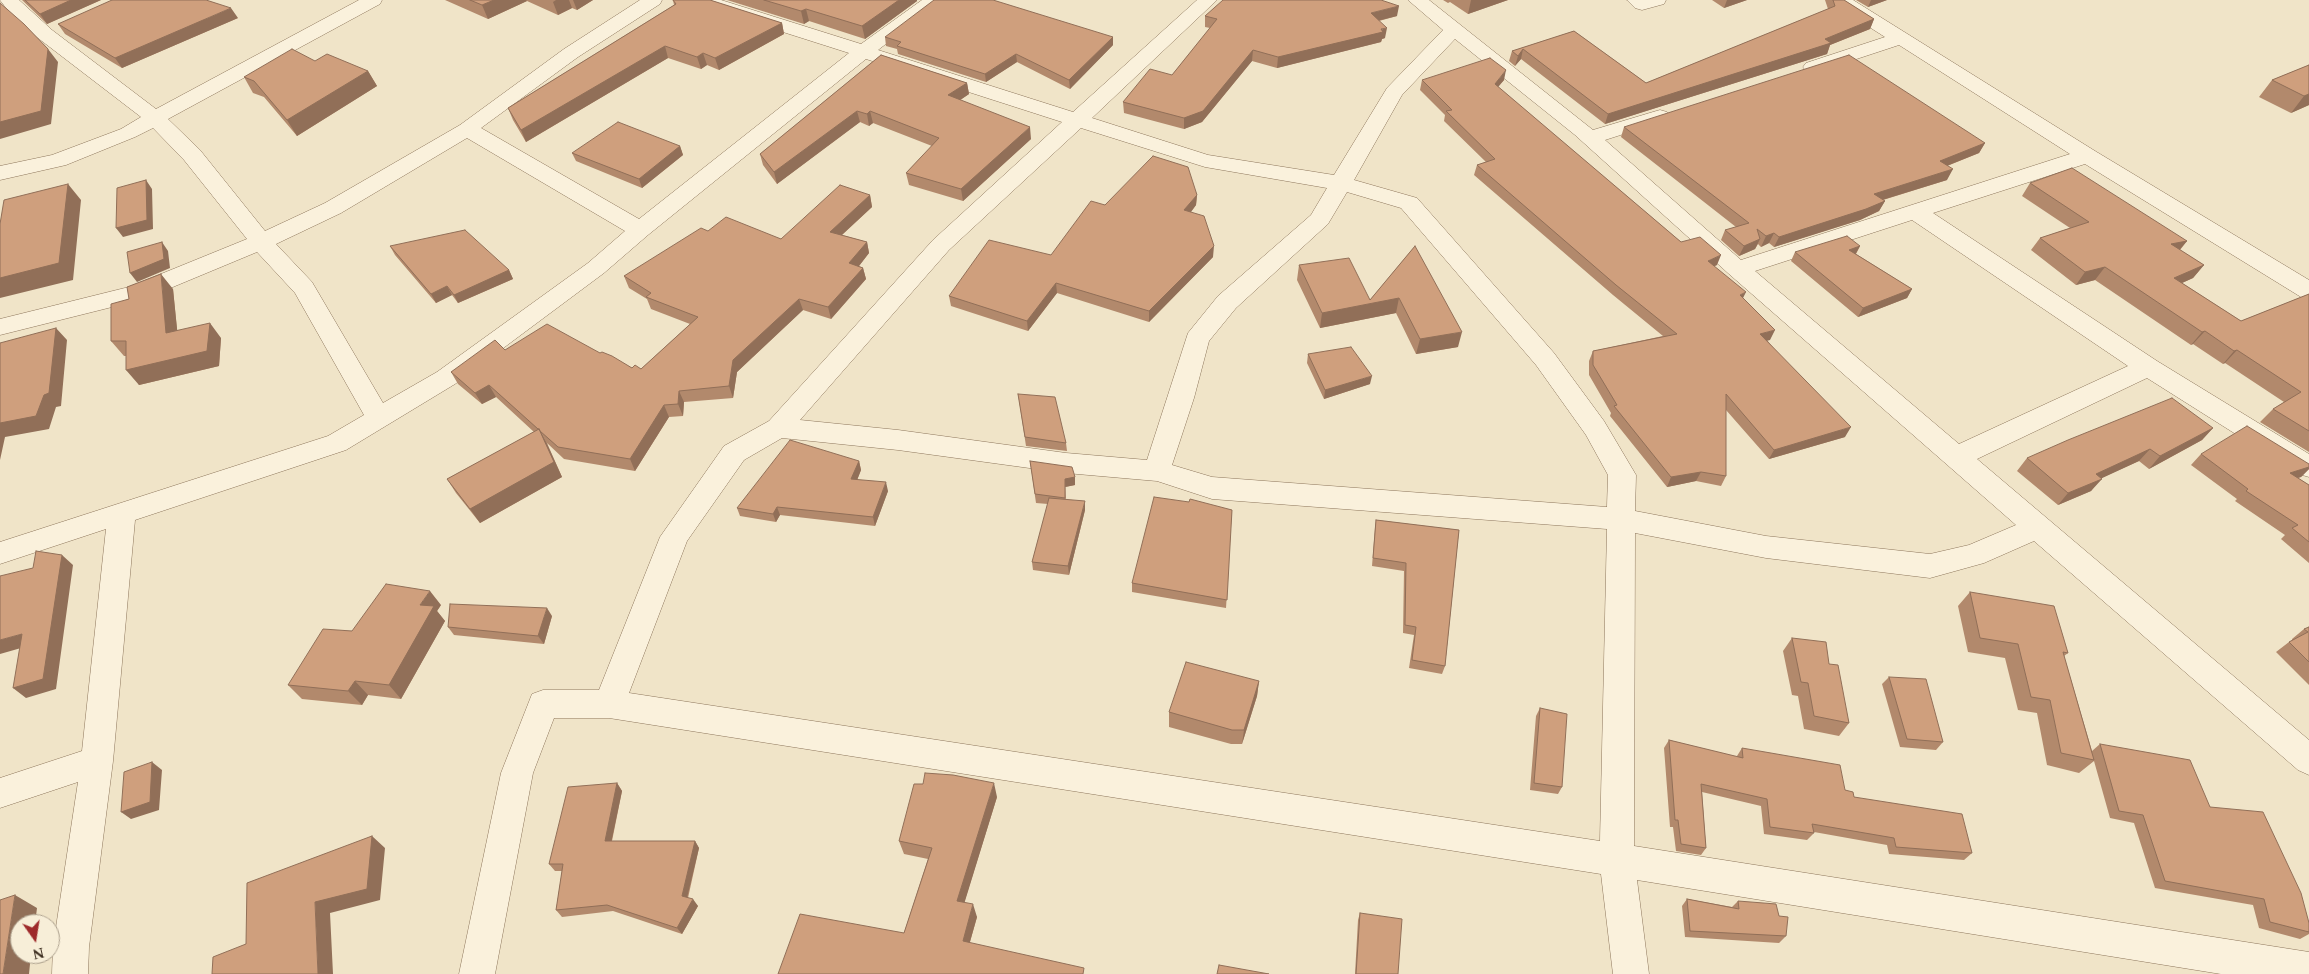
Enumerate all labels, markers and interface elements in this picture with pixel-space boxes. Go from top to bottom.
north arrow [10,914,60,964]
text: N [30,942,46,965]

